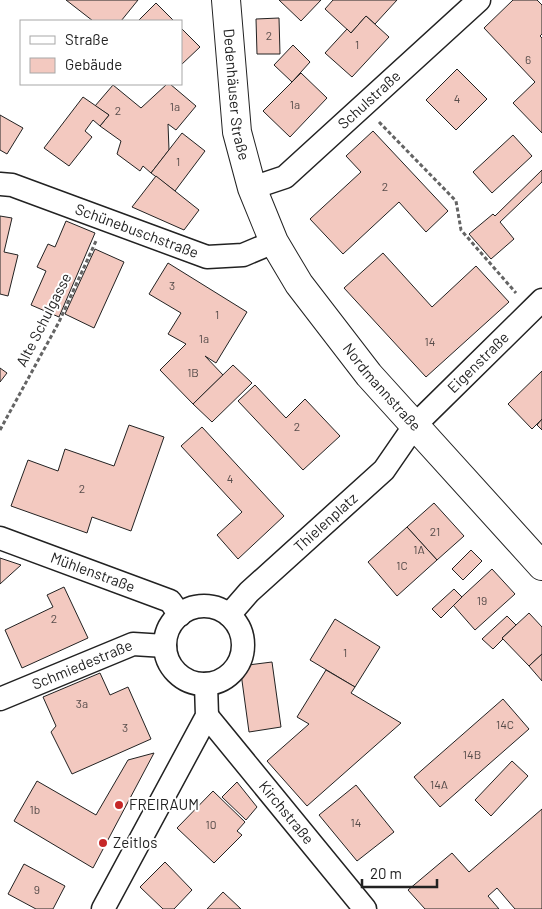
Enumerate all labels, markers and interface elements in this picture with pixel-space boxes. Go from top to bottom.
legend [20,20,182,85]
street label: Dedenhäuser Straße [220,28,254,162]
house number: 2 [266,28,272,42]
text: Straße [65,30,109,48]
house number: 1 [355,37,359,51]
house number: 6 [525,52,531,66]
text: Gebäude [65,55,122,73]
street label: Schulstraße [334,66,404,132]
house number: 4 [454,91,460,105]
house number: 1a [290,97,300,111]
house number: 1a [170,99,180,113]
house number: 2 [115,103,121,117]
house number: 1 [176,154,180,168]
house number: 2 [382,179,388,193]
street label: Schünebuschstraße [73,199,201,261]
street label: Alte Schulgasse [12,270,74,369]
house number: 3 [169,278,175,292]
house number: 1 [215,307,219,321]
street label: Eigenstraße [443,328,512,396]
house number: 1a [199,331,209,345]
house number: 14 [425,334,435,348]
street label: Nordmannstraße [340,339,425,434]
house number: 1B [187,365,199,379]
house number: 2 [294,419,300,433]
house number: 4 [227,471,233,485]
house number: 2 [79,481,85,495]
street label: Thielenplatz [290,488,361,555]
house number: 21 [430,524,440,538]
house number: 1A [413,542,425,556]
street label: Mühlenstraße [49,548,138,595]
house number: 1C [396,558,408,572]
house number: 19 [477,593,487,607]
house number: 2 [51,611,57,625]
street label: Schmiedestraße [29,635,135,693]
house number: 1 [343,645,347,659]
house number: 3a [76,696,88,710]
house number: 14C [496,717,514,731]
house number: 3 [122,720,128,734]
house number: 14B [463,747,481,761]
street label: Kirchstraße [256,777,318,847]
house number: 14A [430,777,448,791]
place label: FREIRAUM [129,795,199,813]
marker: FREIRAUM [113,799,125,811]
house number: 1b [30,802,40,816]
house number: 14 [351,815,361,829]
house number: 10 [206,817,216,831]
place label: Zeitlos [113,833,157,851]
marker: Zeitlos [97,837,109,849]
scale bar [362,856,437,888]
text: 20 m [370,864,402,882]
house number: 9 [34,882,40,896]

